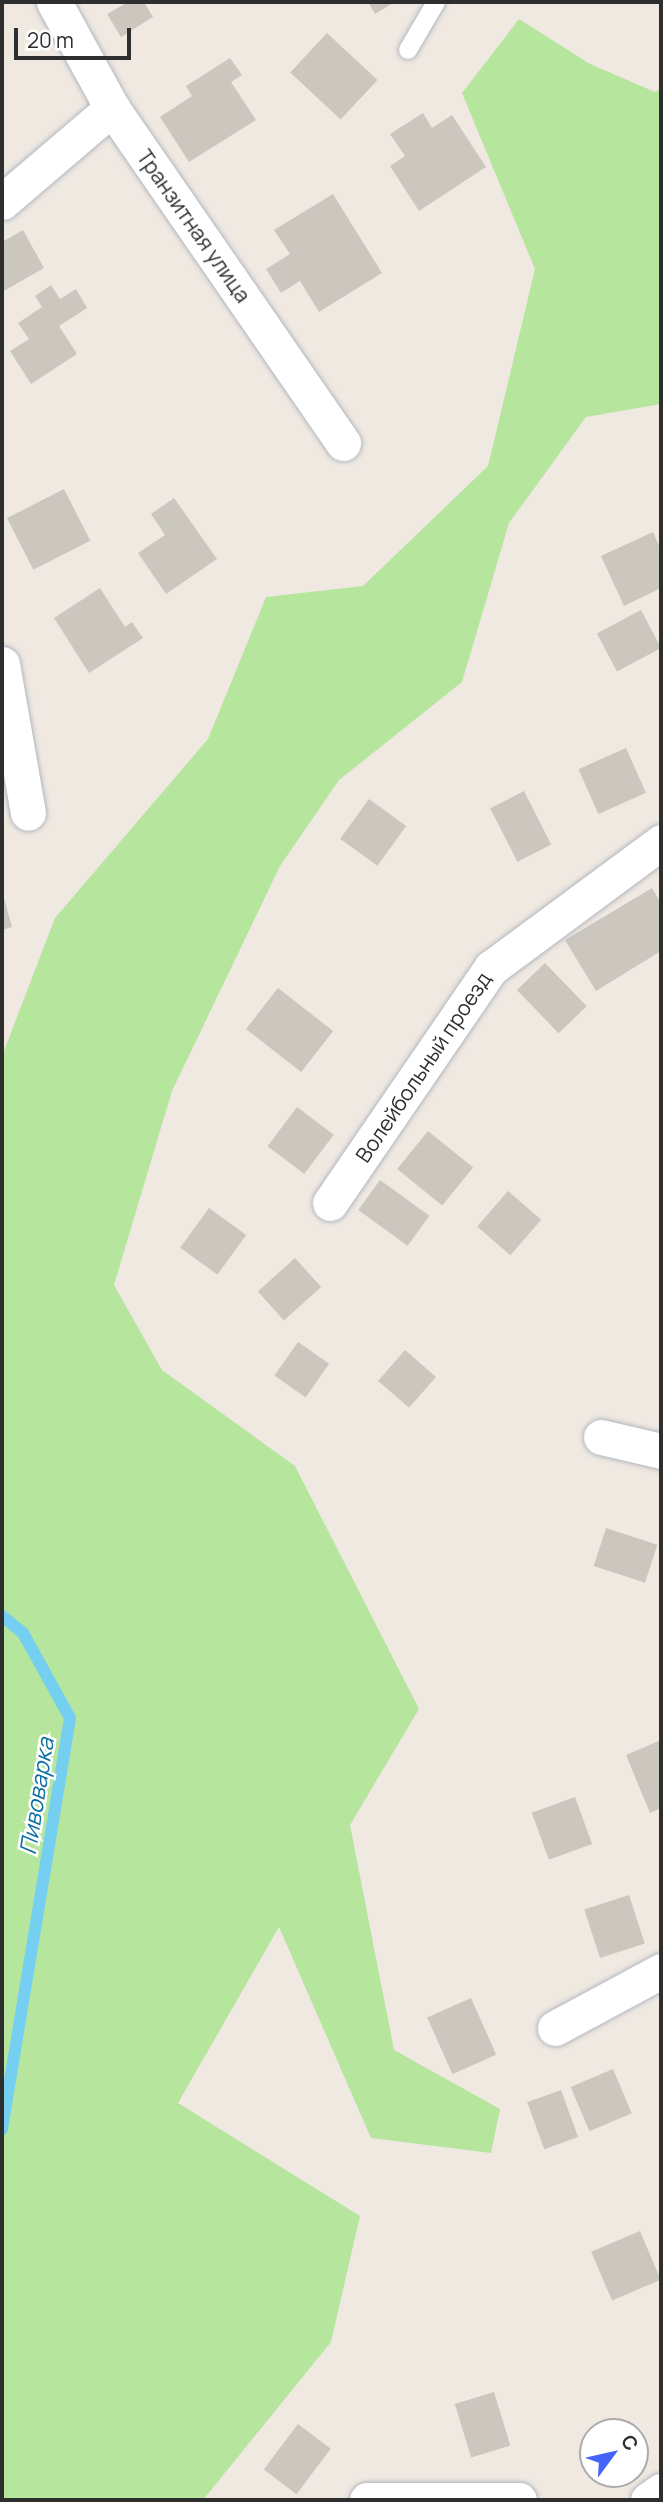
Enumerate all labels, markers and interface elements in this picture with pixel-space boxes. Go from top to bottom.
scale bar [18,14,135,58]
text: 20 m [27,26,74,54]
street label: Транзитная улица [132,145,256,307]
street label: Волейбольный проезд [350,967,496,1167]
water label: Пивоварка [13,1736,59,1856]
north arrow [579,2418,649,2488]
text: С [615,2430,645,2456]

